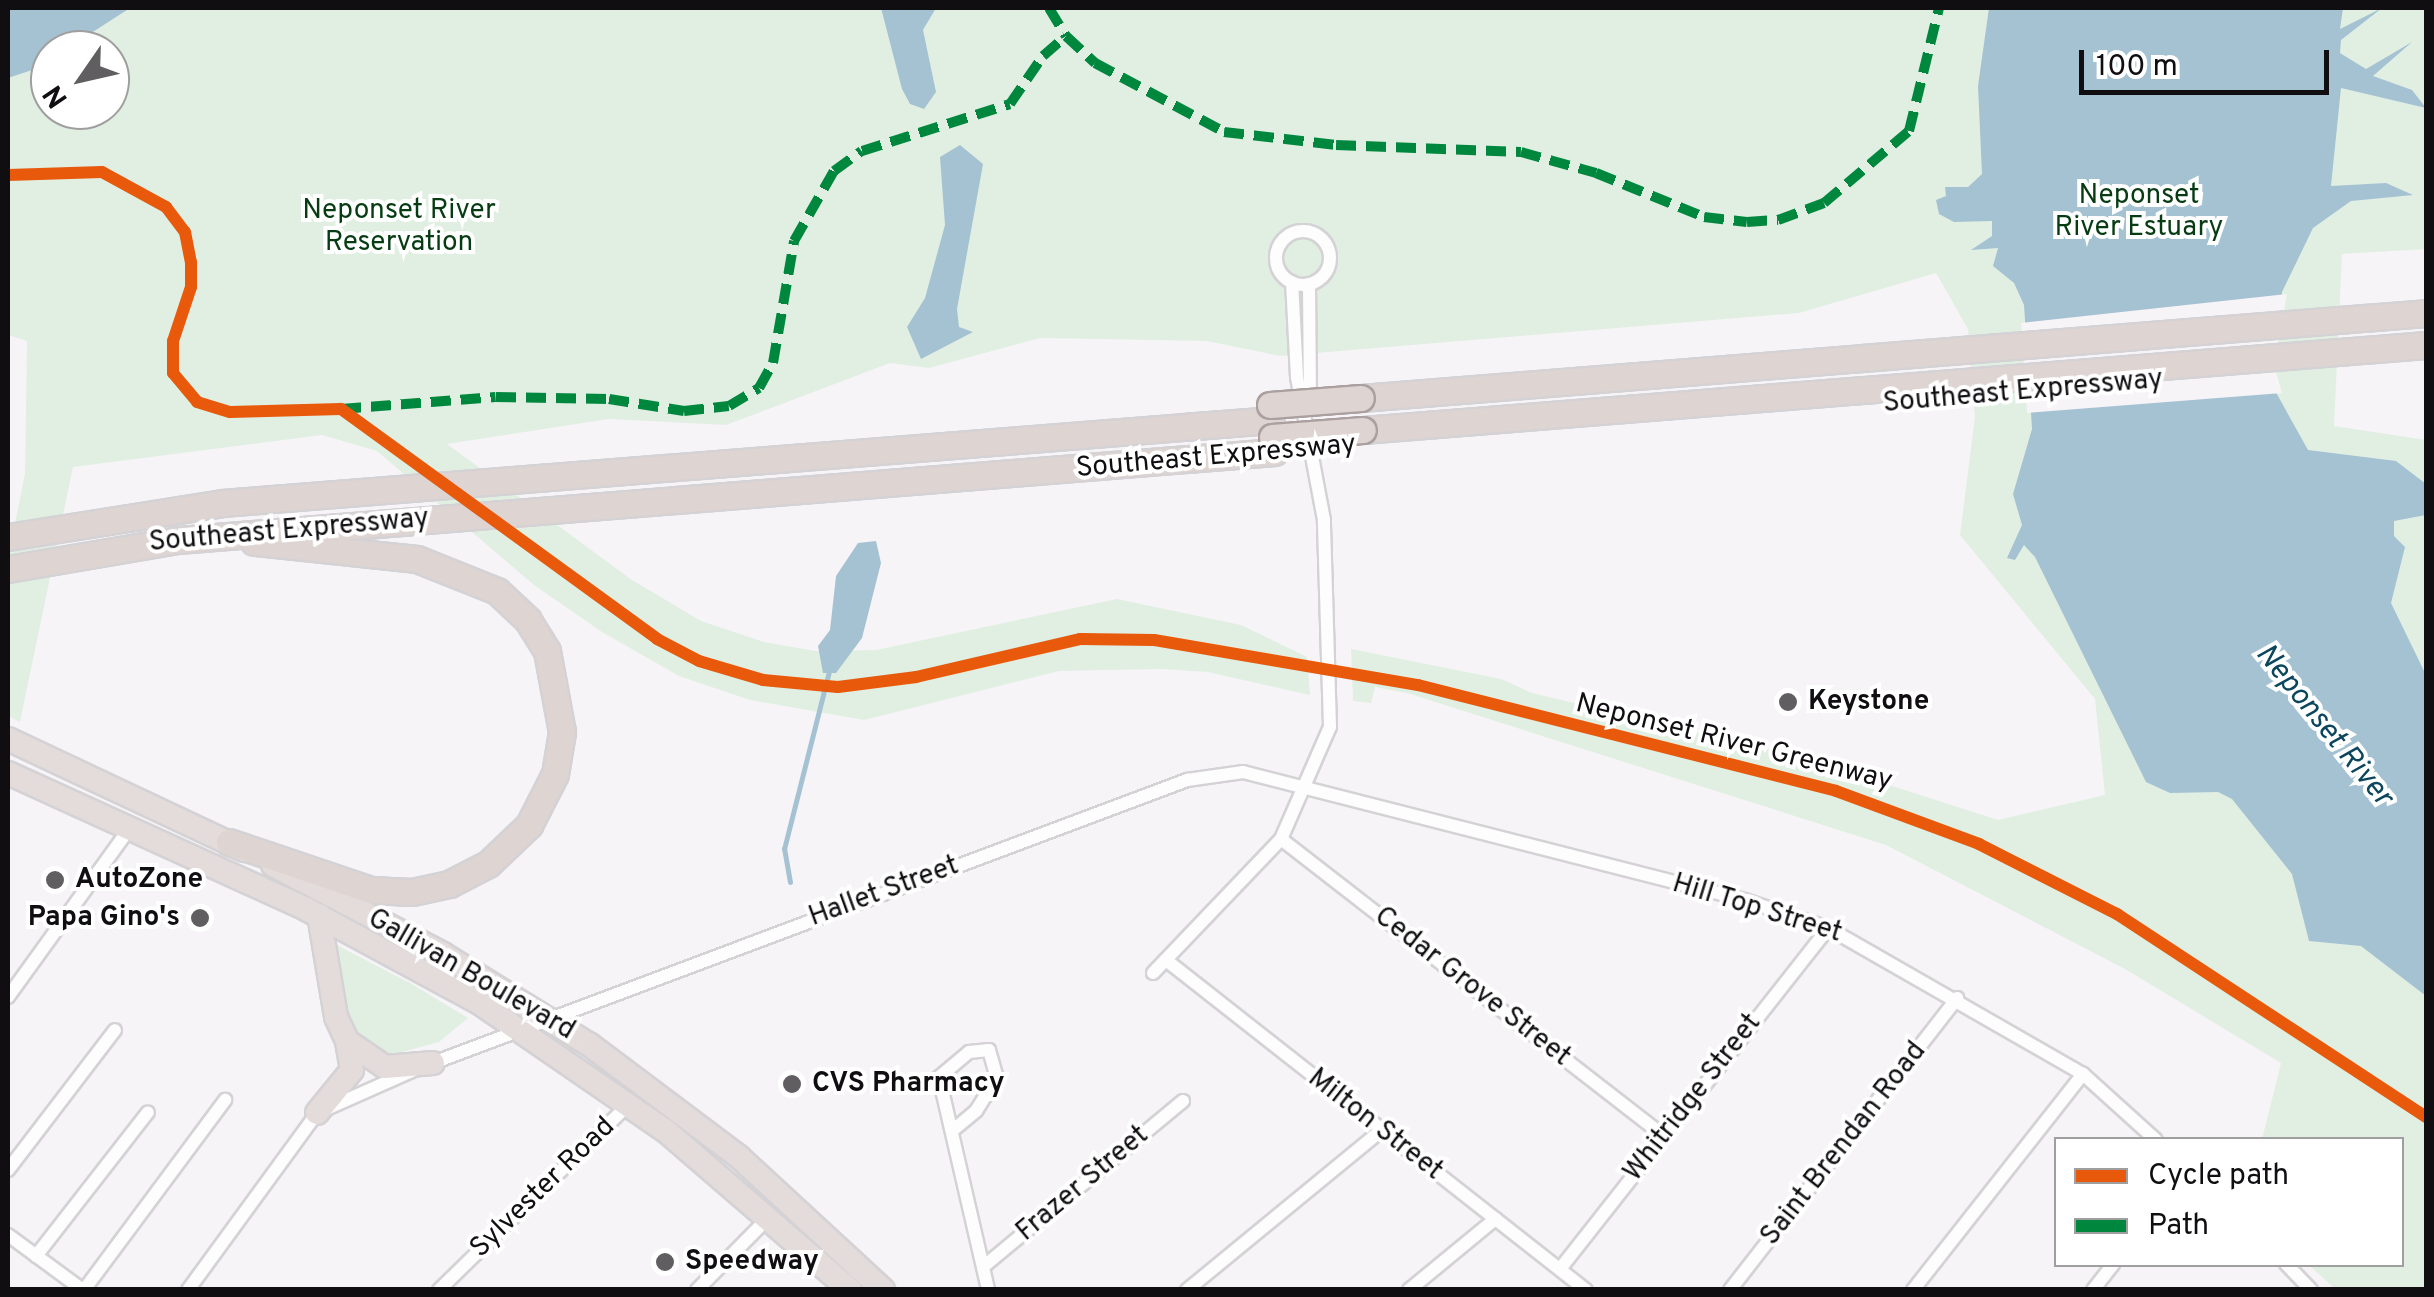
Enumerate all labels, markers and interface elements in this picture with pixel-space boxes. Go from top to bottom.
north arrow [30,30,130,130]
scale bar [2084,30,2334,92]
text: 100 m [2096,49,2178,86]
text: N [36,77,77,114]
park label: Neponset River Estuary [2055,179,2223,245]
park label: Neponset River Reservation [302,194,496,260]
street label: Southeast Expressway [1882,363,2164,421]
street label: Southeast Expressway [1075,428,1357,486]
street label: Southeast Expressway [148,502,430,560]
water label: Neponset River [2247,638,2399,814]
place label: Keystone [1808,685,1929,719]
street label: Neponset River Greenway [1572,687,1896,799]
marker: Keystone [1777,691,1799,713]
street label: Hallet Street [804,849,964,935]
place label: AutoZone [75,863,203,897]
street label: Hill Top Street [1668,867,1846,951]
marker: AutoZone [44,869,66,891]
street label: Cedar Grove Street [1367,900,1577,1074]
place label: Papa Gino's [28,901,180,935]
street label: Gallivan Boulevard [361,902,581,1048]
marker: Papa Gino's [189,907,211,929]
street label: Whitridge Street [1617,1007,1769,1189]
street label: Saint Brendan Road [1754,1035,1934,1253]
street label: Milton Street [1301,1062,1449,1188]
place label: CVS Pharmacy [812,1067,1005,1101]
marker: CVS Pharmacy [781,1073,803,1095]
street label: Sylvester Road [464,1111,622,1265]
street label: Frazer Street [1010,1119,1156,1249]
legend [2054,1137,2404,1267]
text: Cycle path [2148,1158,2289,1195]
text: Path [2148,1208,2209,1245]
place label: Speedway [685,1245,819,1279]
marker: Speedway [654,1251,676,1273]

